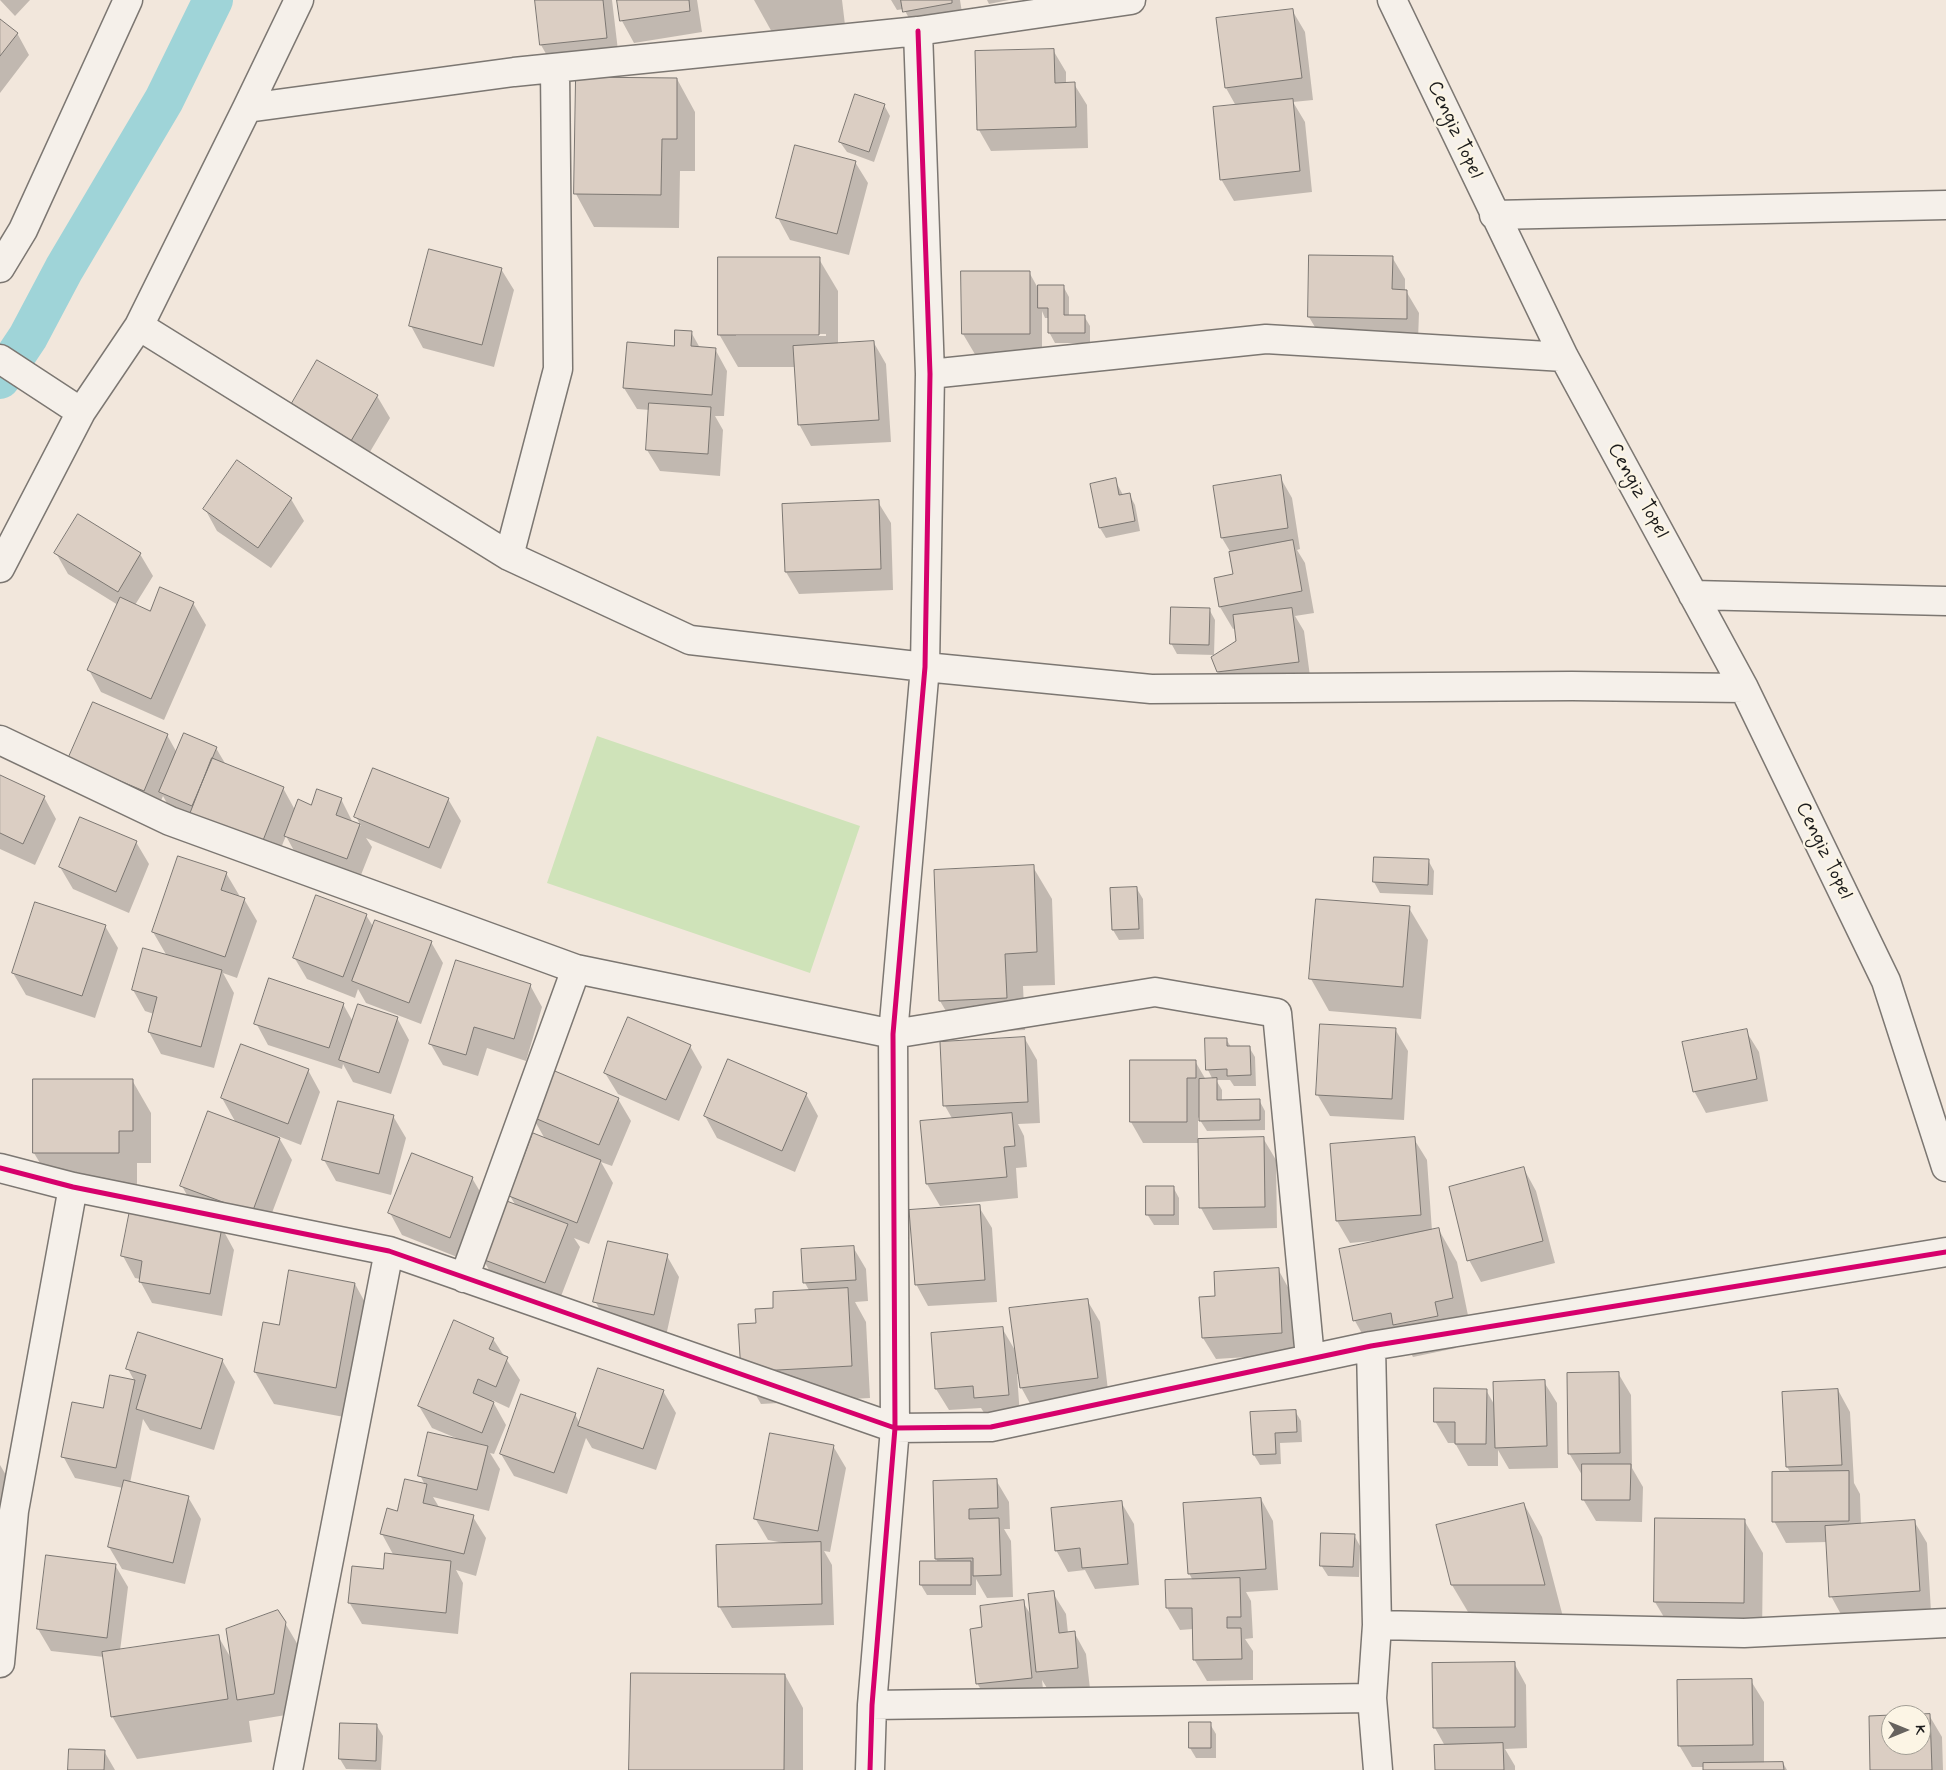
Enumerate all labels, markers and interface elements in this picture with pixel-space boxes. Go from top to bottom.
street label: Cengiz Topel [1421,77,1487,183]
street label: Cengiz Topel [1601,439,1673,543]
street label: Cengiz Topel [1789,799,1857,903]
north arrow [1881,1705,1931,1755]
text: K [1911,1725,1929,1735]

